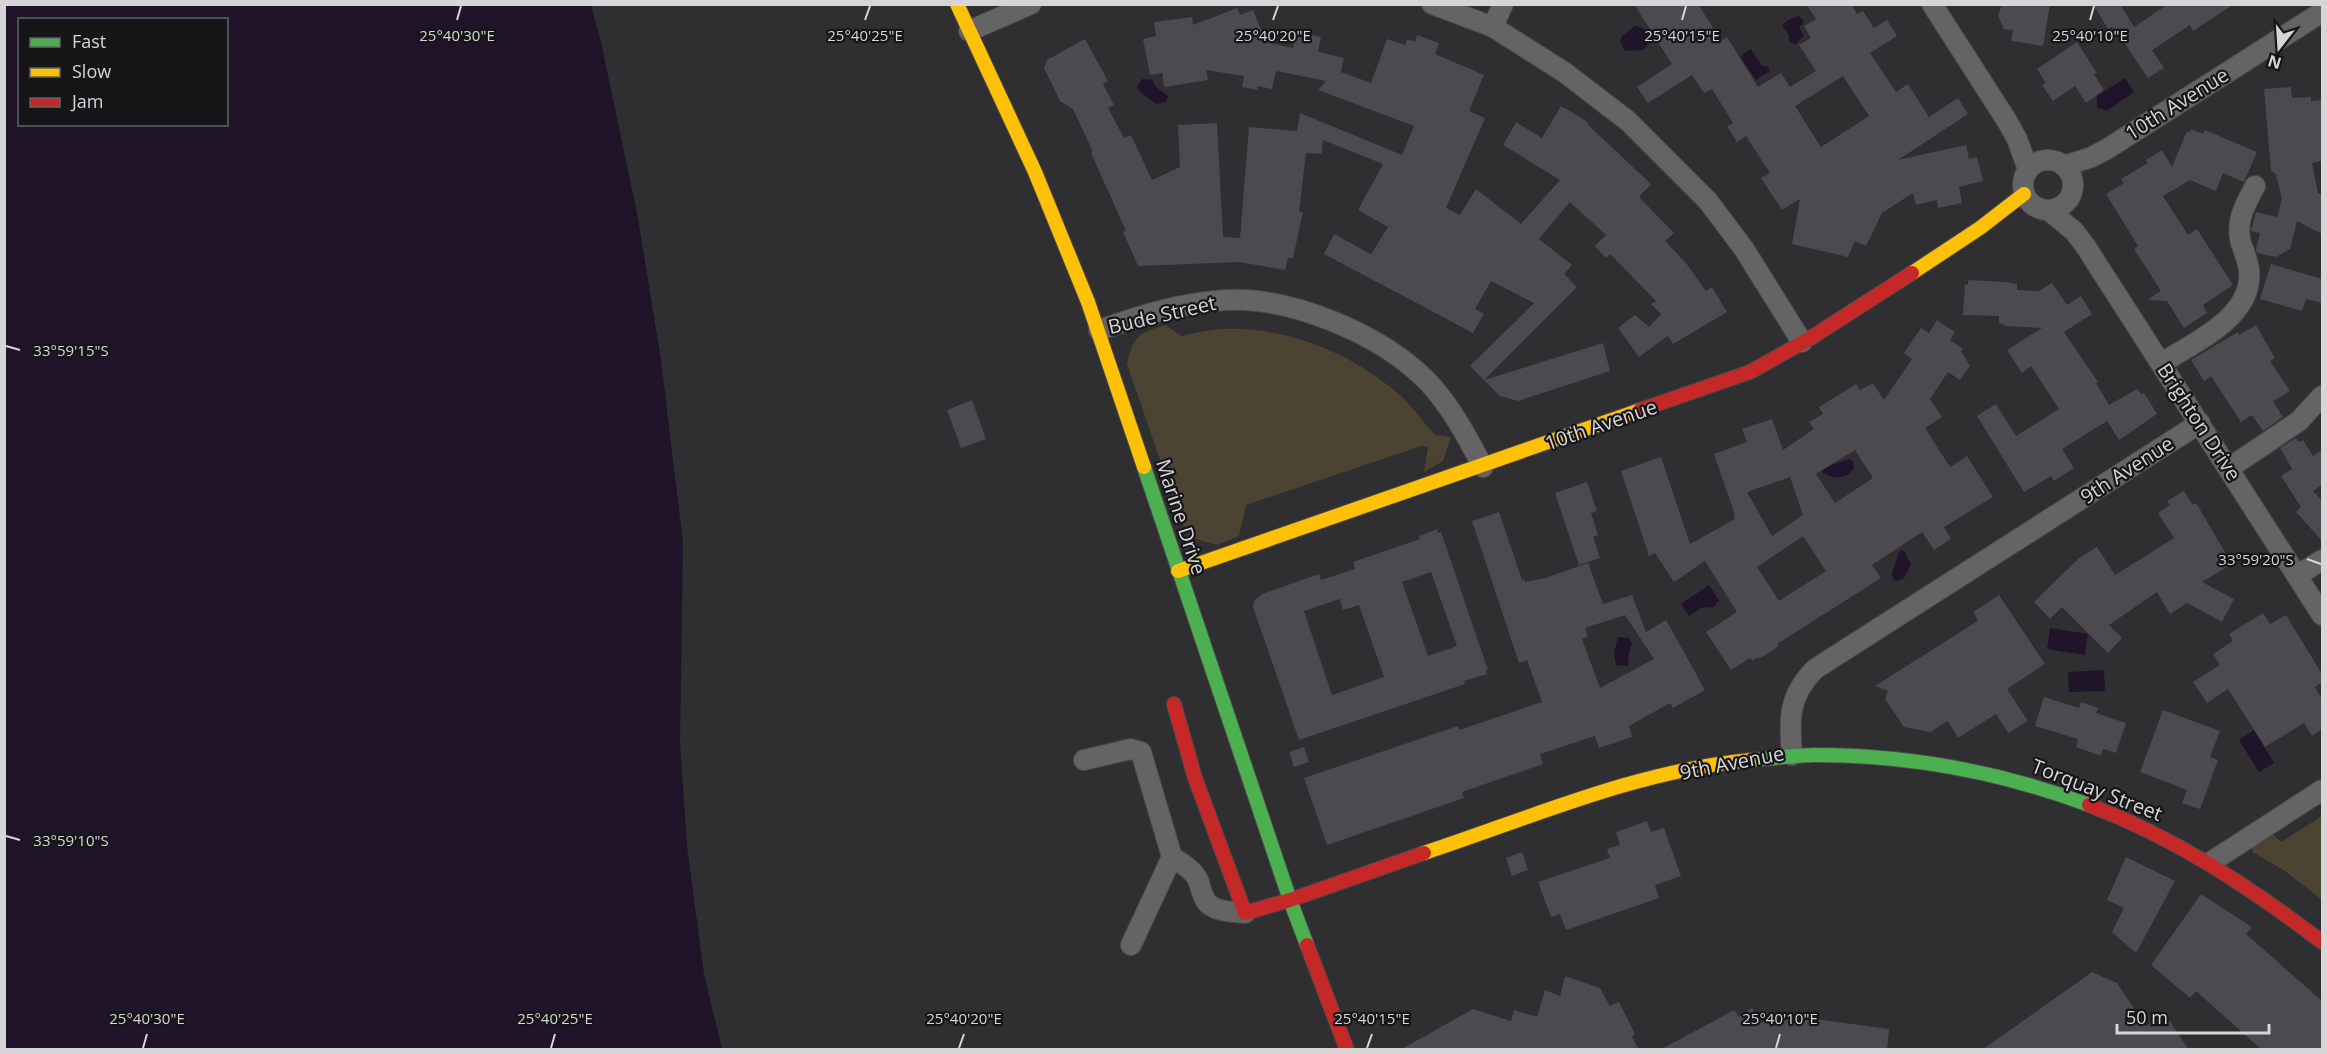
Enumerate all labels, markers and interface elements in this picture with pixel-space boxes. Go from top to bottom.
legend [18,18,228,126]
north arrow [2249,18,2309,78]
text: 25°40'30"E [419,25,495,45]
text: 25°40'25"E [827,25,903,45]
text: 25°40'20"E [1235,25,1311,45]
text: 25°40'15"E [1644,25,1720,45]
text: 25°40'10"E [2052,25,2128,45]
text: Fast [72,29,106,53]
text: N [2265,50,2284,75]
text: Slow [72,59,111,83]
street label: 10th Avenue [2120,61,2234,146]
text: Jam [70,89,104,113]
street label: Bude Street [1105,289,1218,340]
text: 33°59'15"S [33,340,109,360]
street label: Brighton Drive [2151,358,2247,486]
street label: 10th Avenue [1541,393,1661,456]
street label: 9th Avenue [2075,429,2178,510]
street label: Marine Drive [1150,456,1213,578]
text: 33°59'20"S [2218,549,2294,569]
street label: 9th Avenue [1677,739,1786,786]
street label: Torquay Street [2028,752,2166,827]
text: 33°59'10"S [33,830,109,850]
scale bar [2117,997,2268,1035]
text: 50 m [2126,1005,2168,1029]
text: 25°40'30"E [109,1008,185,1028]
text: 25°40'25"E [517,1008,593,1028]
text: 25°40'20"E [926,1008,1002,1028]
text: 25°40'15"E [1334,1008,1410,1028]
text: 25°40'10"E [1742,1008,1818,1028]

